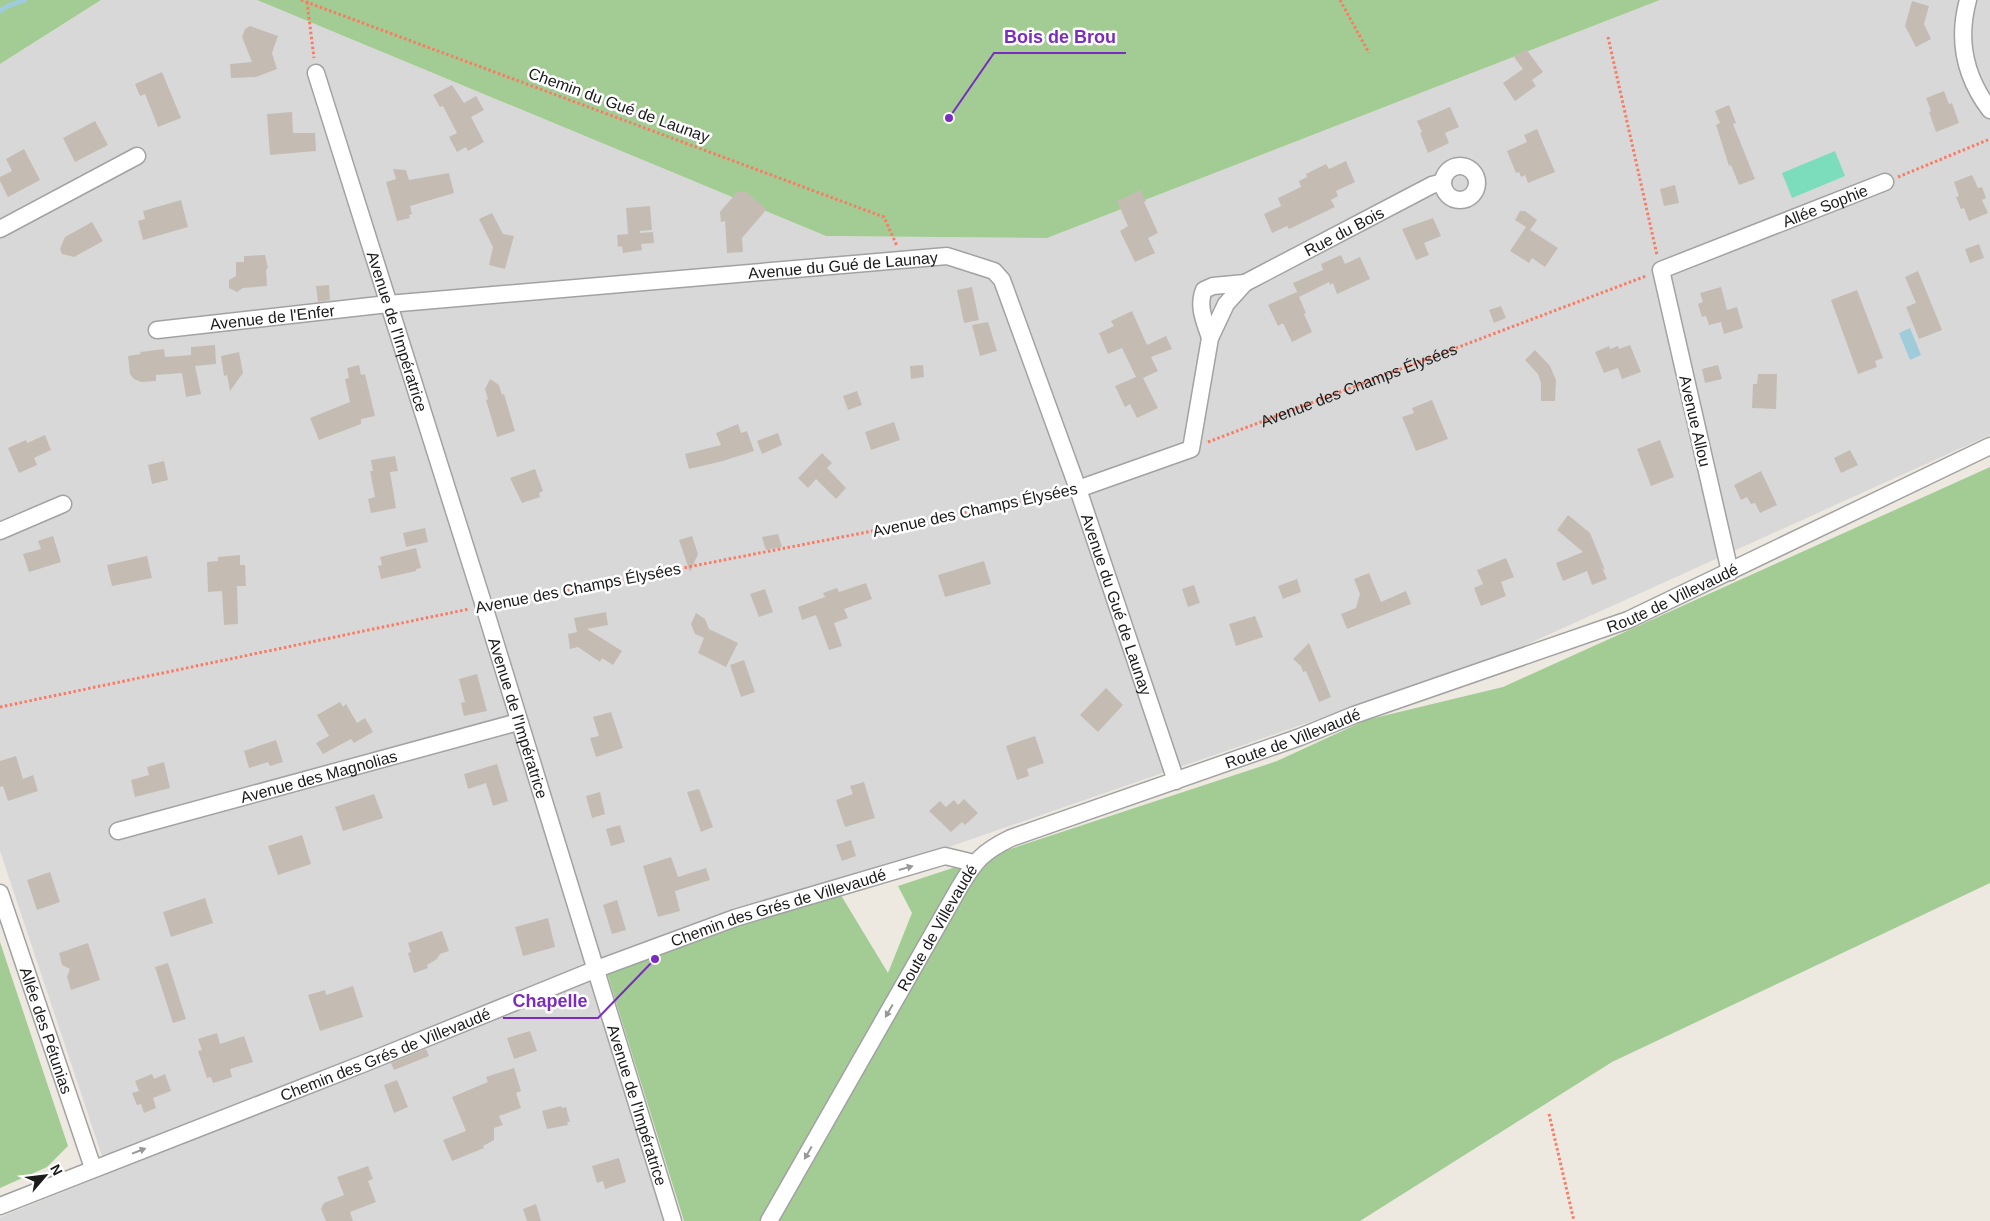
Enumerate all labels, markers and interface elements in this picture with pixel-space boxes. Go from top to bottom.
callout: Bois de Brou [994,20,1126,53]
text: Bois de Brou [1004,27,1116,47]
street label: Chemin du Gué de Launay [526,64,712,146]
street label: Allée Sophie [1780,181,1870,230]
street label: Rue du Bois [1301,203,1386,259]
street label: Avenue du Gué de Launay [747,248,938,282]
street label: Avenue de l'Impératrice [364,249,431,414]
street label: Avenue de l'Enfer [209,301,336,332]
street label: Avenue des Champs Élysées [1258,340,1459,430]
street label: Avenue Allou [1676,374,1714,468]
street label: Avenue des Champs Élysées [871,479,1079,540]
street label: Avenue du Gué de Launay [1078,512,1155,697]
street label: Avenue des Champs Élysées [474,559,682,616]
street label: Route de Villevaudé [1604,560,1741,635]
street label: Avenue de l'Impératrice [486,635,551,801]
street label: Route de Villevaudé [1223,705,1363,771]
street label: Avenue des Magnolias [238,747,399,806]
street label: Route de Villevaudé [894,861,980,994]
one-way arrow [899,863,914,871]
street label: Chemin des Grés de Villevaudé [668,865,888,949]
street label: Allée des Pétunias [17,965,76,1096]
callout: Chapelle [503,985,598,1018]
text: Chapelle [512,991,588,1011]
street label: Chemin des Grés de Villevaudé [278,1005,493,1104]
one-way arrow [884,1005,893,1018]
street label: Avenue de l'Impératrice [605,1023,670,1188]
one-way arrow [131,1146,146,1154]
one-way arrow [804,1146,813,1159]
north arrow [20,1151,70,1201]
text: N [47,1162,66,1178]

